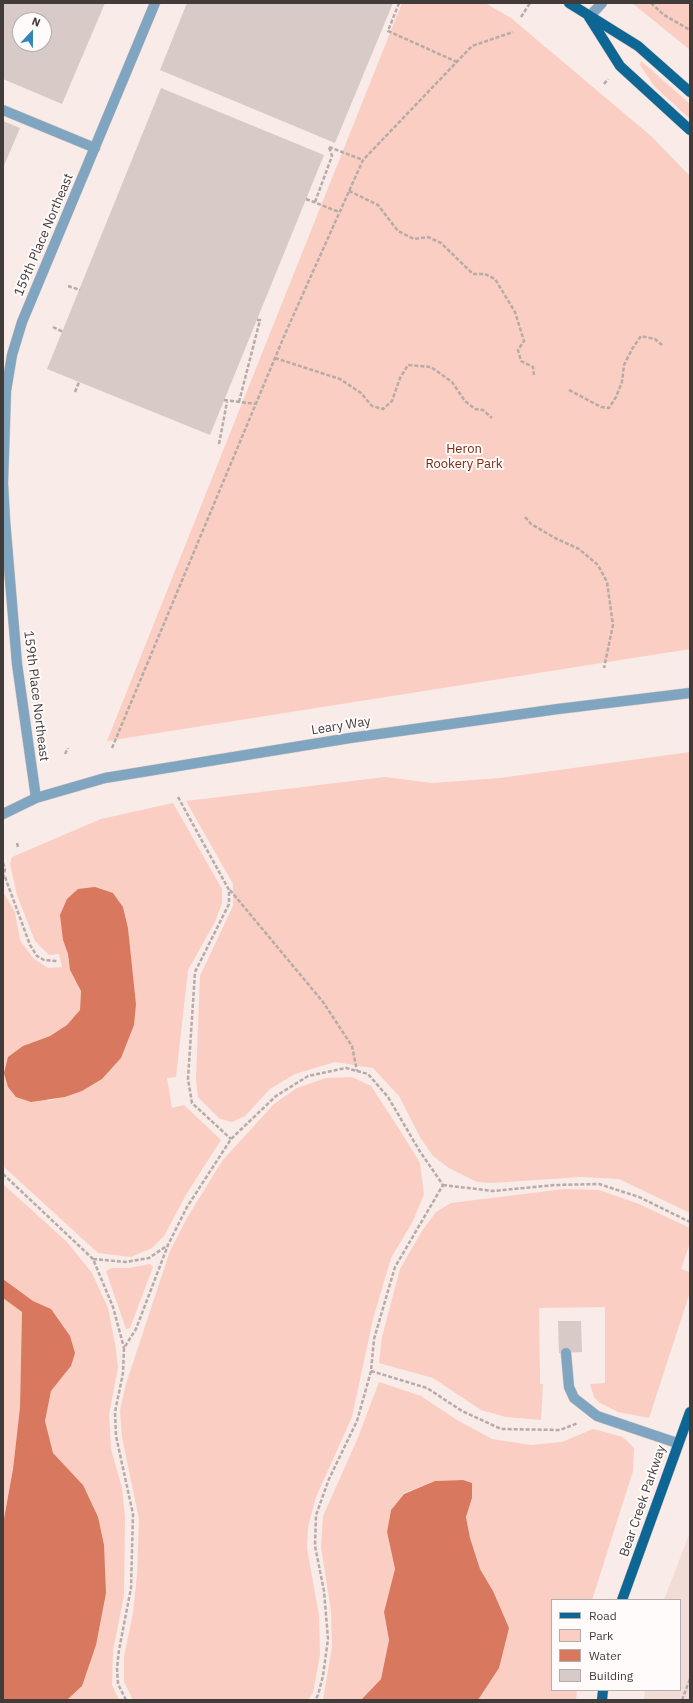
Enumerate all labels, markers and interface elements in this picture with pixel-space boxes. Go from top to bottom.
north arrow [12,12,52,52]
text: N [30,14,42,30]
street label: 159th Place Northeast [11,171,77,299]
park label: Heron Rookery Park [425,441,503,472]
street label: 159th Place Northeast [20,630,52,762]
street label: Leary Way [310,714,372,738]
street label: Bear Creek Parkway [617,1443,669,1559]
legend [551,1599,681,1691]
text: Road [589,1608,617,1623]
text: Park [589,1628,613,1643]
text: Water [589,1648,621,1663]
text: Building [589,1668,633,1683]

